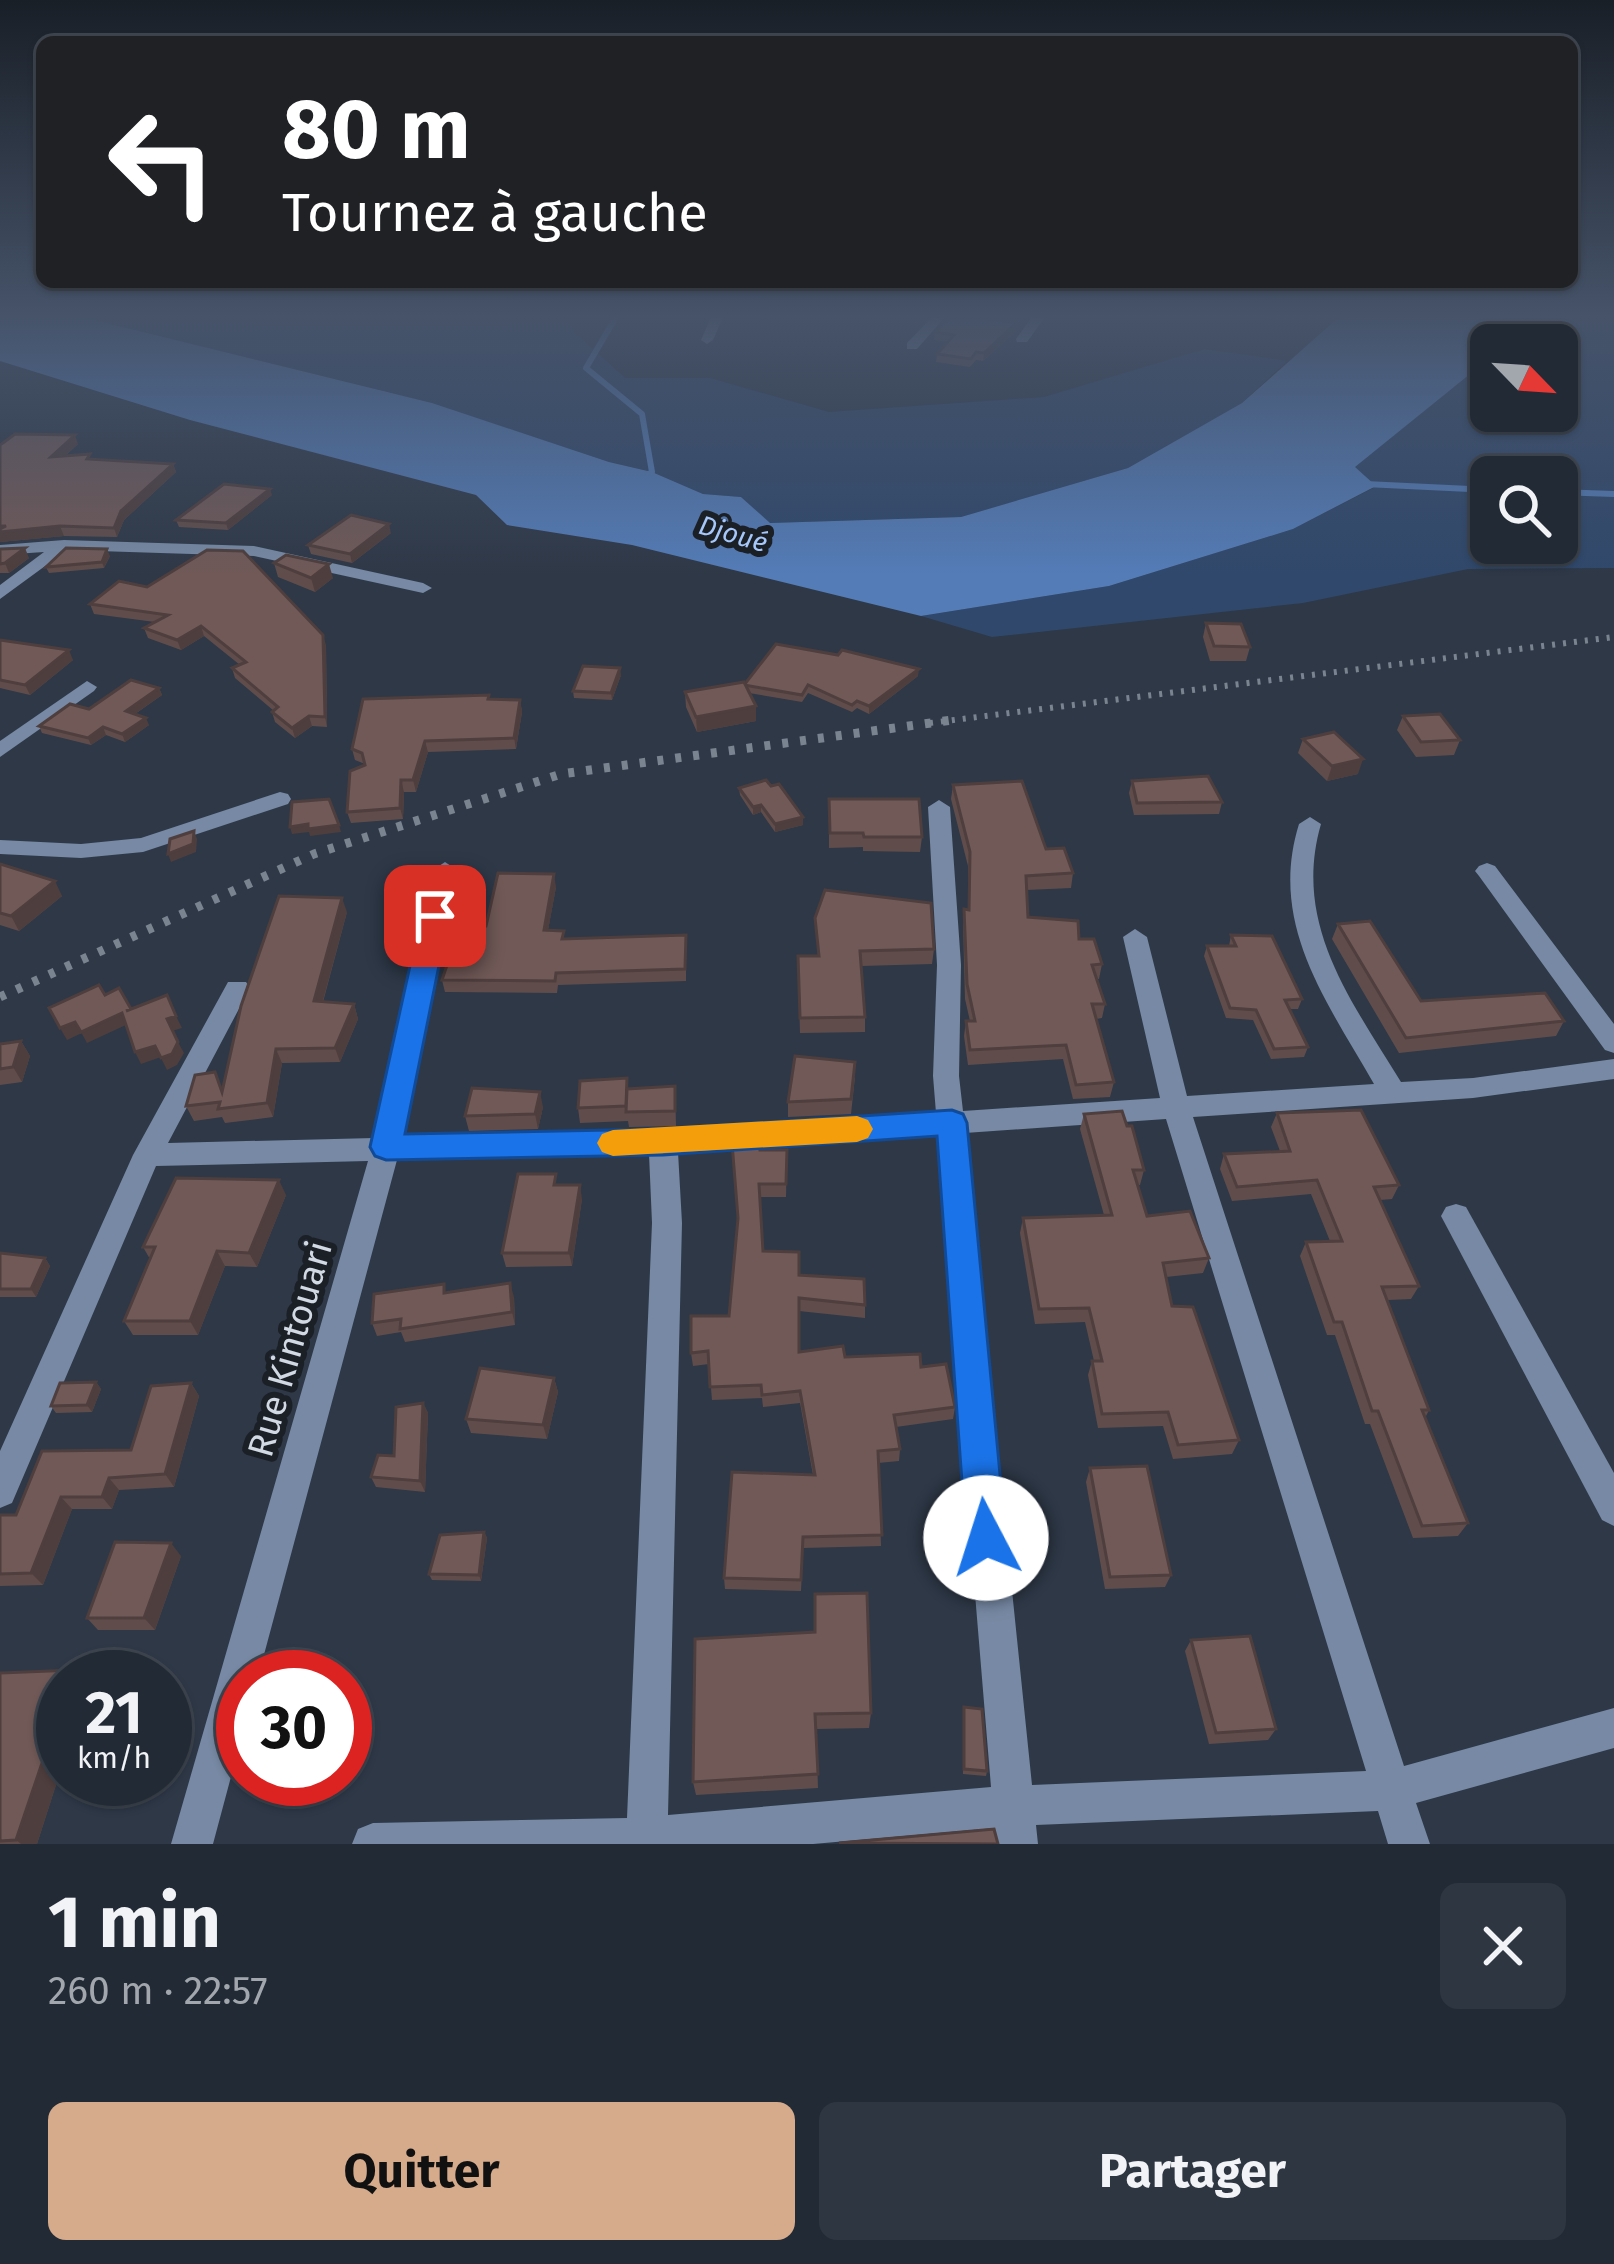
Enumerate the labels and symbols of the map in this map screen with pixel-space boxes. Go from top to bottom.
north arrow [1470,324,1578,432]
water label: Djoué [695,509,771,559]
pin [384,865,486,967]
street label: Rue Kintouari [238,1236,342,1462]
position arrow [923,1475,1049,1601]
speed limit sign: 30 [216,1650,372,1806]

